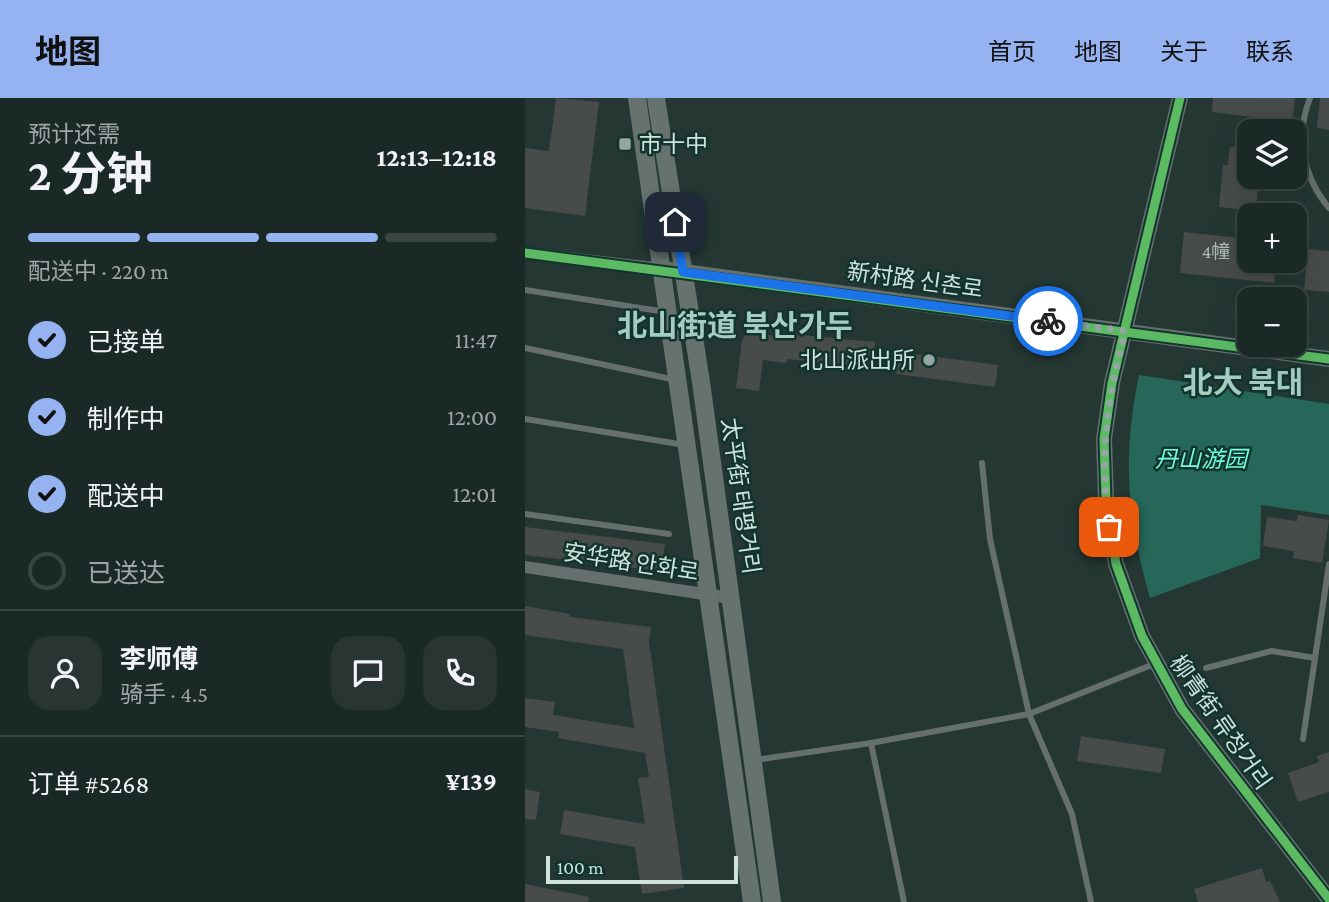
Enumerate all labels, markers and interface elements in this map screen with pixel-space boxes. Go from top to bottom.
text: 地图 [35,33,101,70]
text: 首页 [988,38,1036,65]
text: 地图 [1074,38,1122,65]
text: 关于 [1160,38,1208,65]
text: 联系 [1246,38,1294,65]
map controls [1237,119,1307,357]
button: layers [1237,119,1307,189]
text: 预计还需 [28,121,120,147]
place label: 市十中 [639,131,708,157]
marker: 市十中 [617,136,633,152]
text: 12:13–12:18 [377,143,497,172]
text: 2 分钟 [28,149,152,200]
pin [645,192,705,252]
icon: home [656,203,694,241]
button: + [1237,203,1307,273]
house number: 4幢 [1202,241,1230,262]
text: 配送中 · 220 m [28,258,169,284]
street label: 新村路 신촌로 [845,258,985,302]
courier [1013,286,1083,356]
button: − [1237,287,1307,357]
icon: bike [1029,302,1067,340]
district label: 北山街道 북산가두 [617,309,853,342]
icon: check [28,321,66,359]
text: 11:47 [455,327,497,353]
text: 已接单 [87,328,165,357]
place label: 北山派出所 [800,347,915,373]
marker: 北山派出所 [921,352,937,368]
district label: 北大 북대 [1183,366,1303,399]
icon: check [28,398,66,436]
text: 12:00 [447,404,497,430]
text: 制作中 [87,405,165,434]
street label: 太平街 태평거리 [717,416,765,576]
park label: 丹山游园 [1155,446,1250,472]
icon: check [28,475,66,513]
text: 12:01 [453,481,497,507]
text: 配送中 [87,482,165,511]
pin [1079,497,1139,557]
icon: bag [1090,508,1128,546]
street label: 安华路 안화로 [561,538,701,586]
text: 已送达 [87,559,165,588]
button: person [28,636,102,710]
button: chat [331,636,405,710]
button: phone [423,636,497,710]
text: 李师傅 [120,645,198,674]
street label: 柳青街 류청거리 [1165,650,1277,794]
text: 骑手 · 4.5 [120,681,208,707]
text: ¥139 [446,767,497,796]
text: 订单 #5268 [28,770,149,799]
scale bar [546,853,739,885]
text: 100 m [557,857,604,878]

